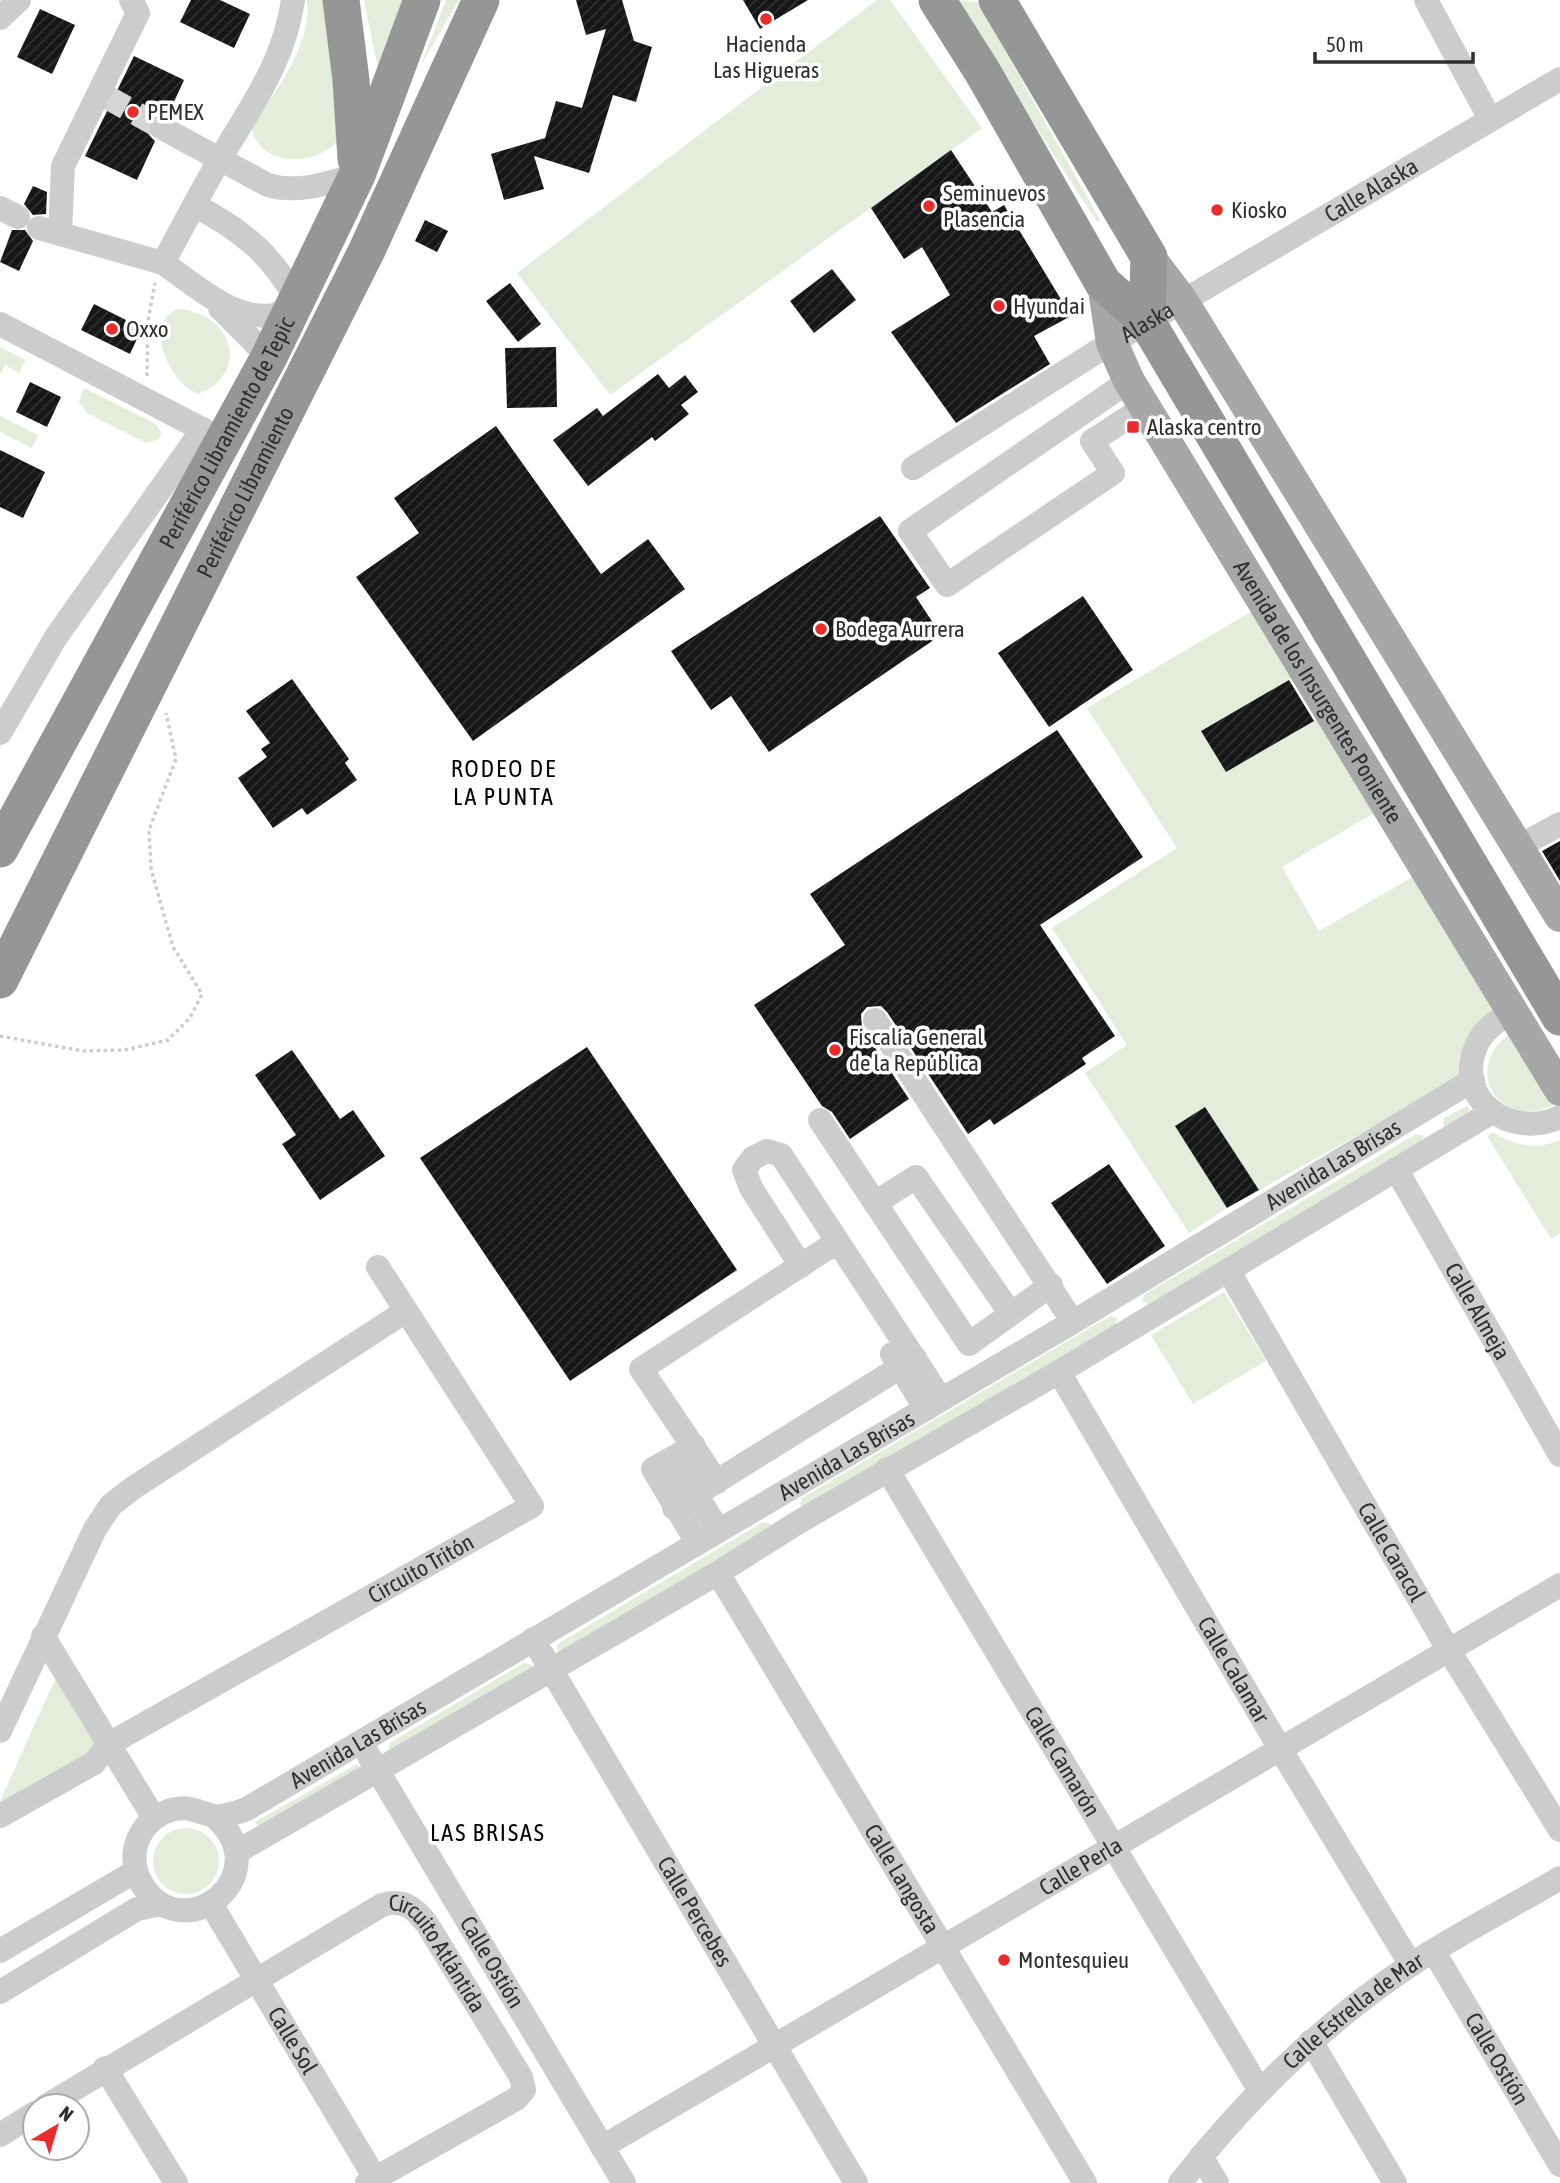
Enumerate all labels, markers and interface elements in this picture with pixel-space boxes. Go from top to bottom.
marker: Hacienda Las Higueras [758,11,774,27]
scale bar [1315,21,1472,65]
place label: Hacienda Las Higueras [713,31,819,83]
text: 50 m [1326,32,1364,56]
place label: PEMEX [147,99,204,125]
marker: PEMEX [125,104,141,120]
street label: Calle Alaska [1320,153,1423,228]
place label: Seminuevos Plasencia [943,180,1046,232]
place label: Kiosko [1231,197,1287,223]
marker: Seminuevos Plasencia [921,198,937,214]
marker: Kiosko [1209,202,1225,218]
place label: Hyundai [1013,293,1085,319]
street label: Alaska [1116,296,1178,348]
marker: Hyundai [991,298,1007,314]
street label: Periférico Libramiento de Tepic [154,311,300,553]
place label: Oxxo [126,316,169,342]
marker: Oxxo [104,321,120,337]
street label: Periférico Libramiento [191,403,301,583]
place label: Alaska centro [1147,414,1261,440]
marker: Alaska centro [1125,419,1141,435]
street label: Avenida de los Insurgentes Poniente [1228,556,1408,828]
place label: Bodega Aurrera [835,616,965,642]
marker: Bodega Aurrera [813,621,829,637]
district label: RODEO DE LA PUNTA [451,755,557,810]
place label: Fiscalía General de la República [849,1024,983,1076]
marker: Fiscalía General de la República [827,1042,843,1058]
street label: Avenida Las Brisas [1261,1114,1405,1215]
street label: Calle Almeja [1440,1258,1515,1364]
street label: Avenida Las Brisas [774,1405,919,1506]
street label: Calle Caracol [1353,1498,1431,1606]
street label: Circuito Tritón [364,1529,478,1609]
street label: Calle Calamar [1192,1612,1275,1728]
street label: Avenida Las Brisas [285,1693,431,1793]
street label: Calle Camarón [1019,1702,1105,1821]
district label: LAS BRISAS [430,1819,546,1846]
street label: Calle Langosta [859,1819,945,1938]
street label: Calle Perla [1035,1832,1127,1901]
street label: Calle Percebes [652,1852,738,1971]
street label: Circuito Atlántida [389,1890,491,2017]
street label: Calle Ostión [455,1912,529,2013]
place label: Montesquieu [1018,1947,1129,1973]
street label: Calle Estrella de Mar [1277,1947,1429,2074]
marker: Montesquieu [996,1952,1012,1968]
street label: Calle Sol [263,2002,323,2079]
street label: Calle Ostión [1460,2008,1534,2109]
north arrow [21,2092,91,2162]
text: N [55,2101,78,2126]

